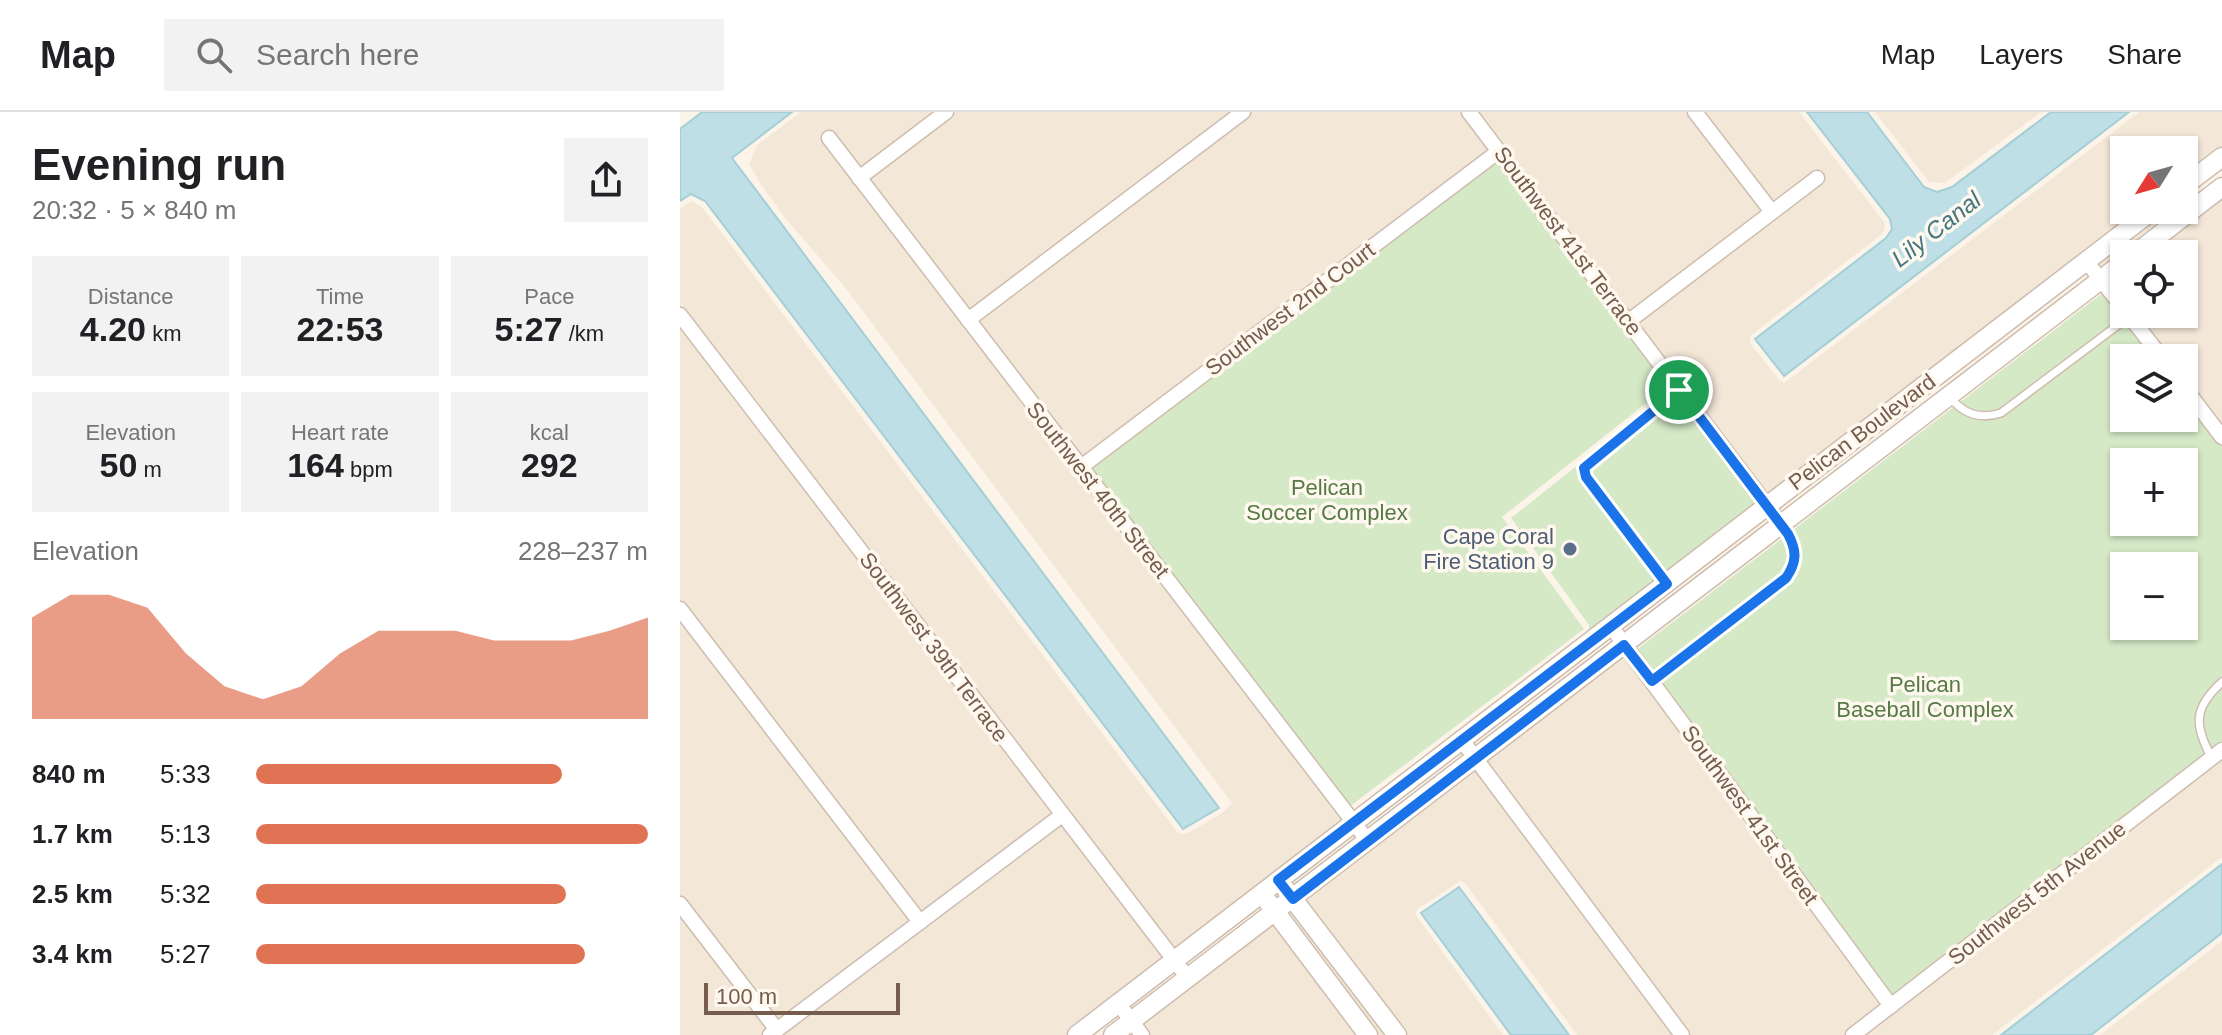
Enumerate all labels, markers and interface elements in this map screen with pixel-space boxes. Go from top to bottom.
search box [164,19,724,91]
icon: search [192,33,236,77]
text: Map [40,34,116,76]
text: Search here [256,38,419,71]
text: Map [1881,39,1935,70]
text: Layers [1979,39,2063,70]
text: Share [2107,39,2182,70]
north arrow [2110,136,2198,224]
map controls [2110,136,2198,640]
button: share [564,138,648,222]
text: Evening run [32,140,286,189]
street label: Southwest 41st Terrace [1489,142,1647,340]
water label: Lily Canal [1886,186,1986,272]
text: 20:32 · 5 × 840 m [32,195,237,225]
street label: Southwest 2nd Court [1200,237,1380,381]
button: locate [2110,240,2198,328]
text: Distance [88,284,173,309]
text: Time [316,284,364,309]
text: Pace [524,284,574,309]
text: 4.20 [80,310,146,348]
text: 22:53 [297,310,383,348]
text: 5:27 [495,310,563,348]
text: km [146,321,181,346]
text: /km [563,321,604,346]
button: layers [2110,344,2198,432]
pin [1645,356,1713,424]
icon: arrive [1657,368,1701,412]
street label: Pelican Boulevard [1784,369,1940,495]
street label: Southwest 40th Street [1022,397,1174,583]
text: Elevation [85,420,176,445]
text: Heart rate [291,420,389,445]
text: kcal [530,420,569,445]
text: 50 [100,446,137,484]
text: 164 [287,446,344,484]
text: 292 [521,446,578,484]
button: + [2110,448,2198,536]
text: m [137,457,162,482]
text: bpm [344,457,393,482]
park label: Pelican Soccer Complex [1246,475,1408,525]
place label: Cape Coral Fire Station 9 [1423,524,1554,574]
text: Elevation [32,536,139,566]
text: 228–237 m [518,536,648,566]
marker: Cape Coral Fire Station 9 [1561,540,1579,558]
street label: Southwest 39th Terrace [855,547,1013,747]
button: − [2110,552,2198,640]
park label: Pelican Baseball Complex [1836,672,2014,722]
street label: Southwest 41st Street [1677,721,1823,909]
text: 840 m [32,759,106,789]
text: 5:33 [160,759,211,789]
street label: Southwest 5th Avenue [1943,816,2131,970]
text: 1.7 km [32,819,113,849]
text: 5:13 [160,819,211,849]
text: 2.5 km [32,879,113,909]
text: 5:32 [160,879,211,909]
text: 3.4 km [32,939,113,969]
text: 5:27 [160,939,211,969]
scale bar [704,979,900,1015]
text: 100 m [716,984,777,1009]

